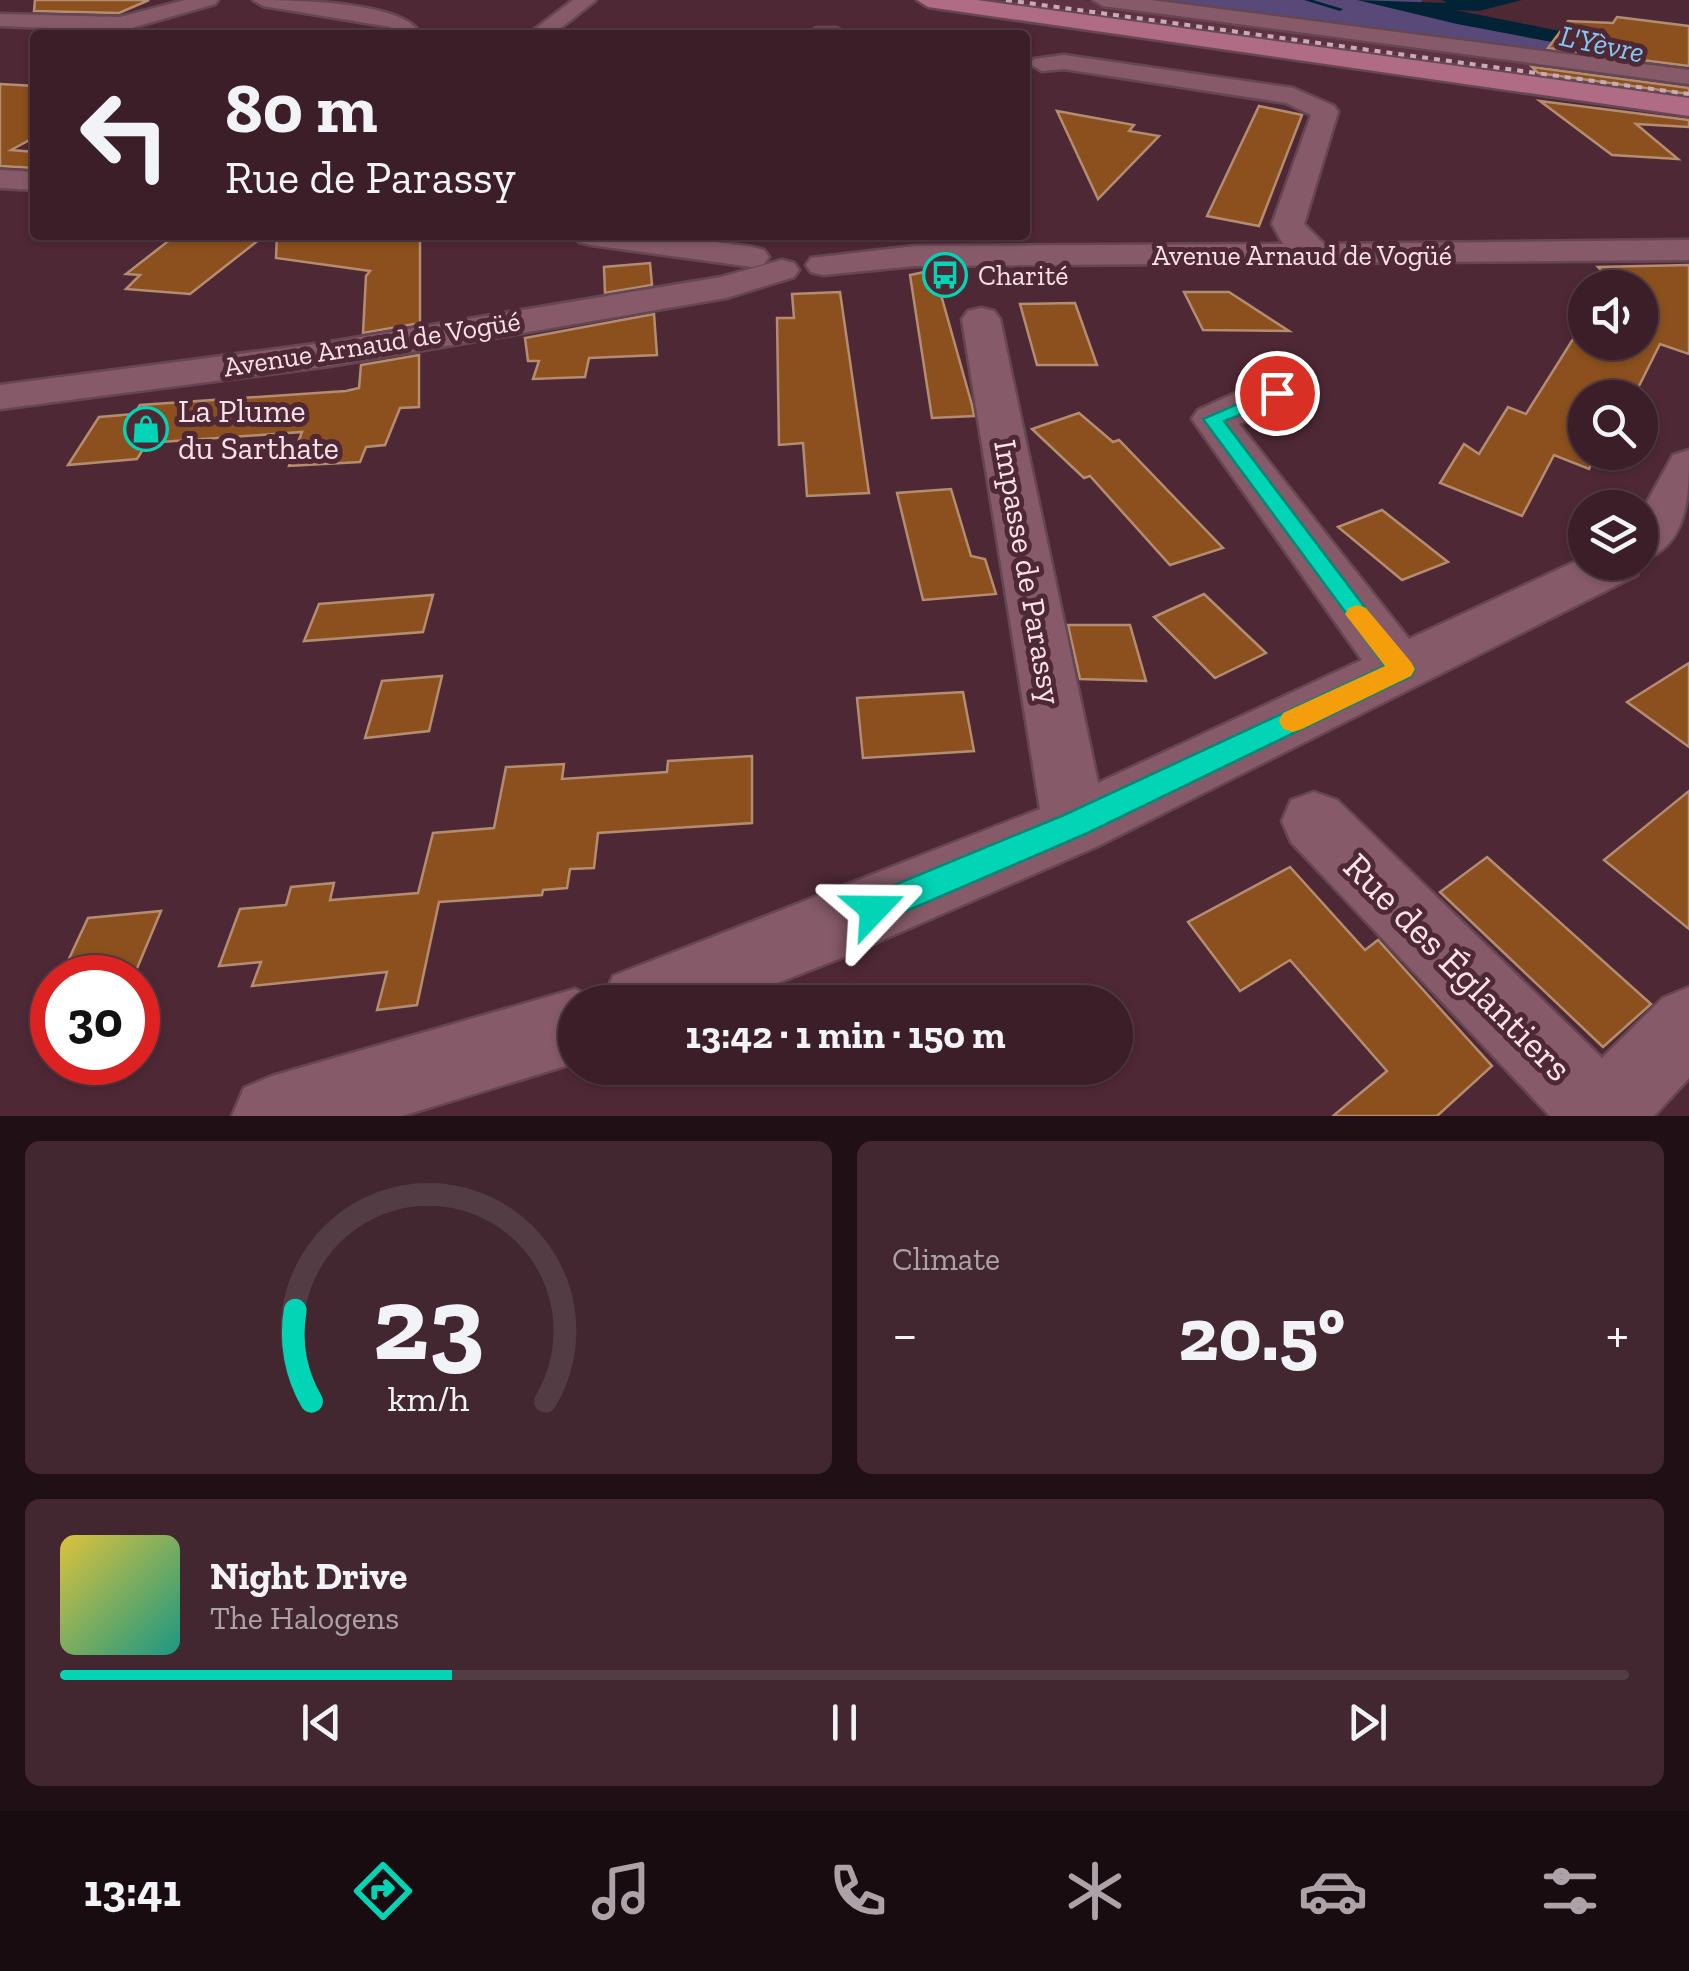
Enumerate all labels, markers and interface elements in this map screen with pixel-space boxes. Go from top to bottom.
water label: L'Yèvre [1557,18,1647,70]
text: 80 m [225,66,377,150]
icon: left [60,70,190,200]
text: Rue de Parassy [225,151,516,205]
street label: Avenue Arnaud de Vogüé [1152,239,1452,272]
bus stop icon: Charité [922,252,968,298]
place label: Charité [978,259,1068,292]
map controls [1568,270,1658,580]
button: sound [1568,270,1658,360]
street label: Avenue Arnaud de Vogüé [221,304,523,384]
pin [1235,351,1320,436]
icon: arrive [1250,366,1305,421]
button: search [1568,380,1658,470]
place label: La Plume du Sarthate [178,392,339,467]
shop icon: La Plume du Sarthate [123,406,169,452]
street label: Impasse de Parassy [986,437,1070,708]
button: layers [1568,490,1658,580]
street label: Rue des Églantiers [1334,843,1582,1091]
position arrow [822,857,926,961]
speed limit sign: 30 [30,955,160,1085]
text: 13:42 · 1 min · 150 m [685,1012,1006,1058]
text: Climate [892,1240,1000,1278]
text: 23 [373,1261,484,1386]
text: 20.5° [1178,1289,1345,1379]
text: − [892,1301,918,1367]
text: + [1606,1301,1629,1367]
text: km/h [388,1377,469,1420]
text: Night Drive [210,1553,407,1599]
text: The Halogens [210,1599,399,1637]
icon: previous [294,1695,349,1750]
icon: pause [817,1695,872,1750]
icon: next [1340,1695,1395,1750]
icon: directions [348,1856,418,1926]
icon: music [586,1856,656,1926]
icon: phone [823,1856,893,1926]
icon: climate [1060,1856,1130,1926]
icon: car [1298,1856,1368,1926]
icon: filters [1535,1856,1605,1926]
text: 13:41 [84,1864,181,1918]

